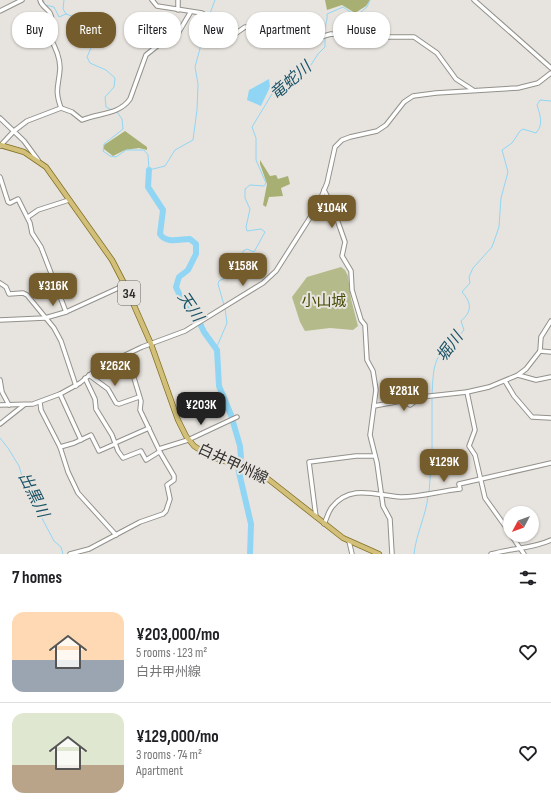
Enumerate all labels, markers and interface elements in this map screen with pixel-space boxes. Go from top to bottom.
chip: Buy [12,12,58,48]
chip: Rent [66,12,116,48]
chip: Filters [124,12,181,48]
chip: New [189,12,238,48]
chip: Apartment [246,12,325,48]
chip: House [333,12,390,48]
water label: 竜蛇川 [267,57,317,104]
pin: ¥104K [304,195,360,229]
text: ¥104K [317,200,347,216]
pin: ¥158K [215,253,271,287]
text: ¥158K [228,258,258,274]
pin: ¥316K [25,273,81,307]
text: ¥316K [38,278,68,294]
road number: 34 [118,281,140,305]
water label: 天川 [173,288,208,327]
park label: 小山城 [301,292,347,311]
water label: 堀川 [433,327,468,366]
pin: ¥262K [87,353,143,387]
text: ¥262K [100,358,130,374]
pin: ¥281K [376,378,432,412]
text: ¥281K [389,383,419,399]
pin: ¥203K [173,392,229,426]
text: ¥203K [186,397,216,413]
street label: 白井甲州線 [195,440,271,488]
pin: ¥129K [416,449,472,483]
text: ¥129K [429,454,459,470]
water label: 出黒川 [14,469,53,523]
north arrow [503,506,539,542]
map controls [503,506,539,542]
icon: filters [517,567,539,589]
text: 7 homes [12,568,62,588]
text: ¥203,000/mo [136,625,220,645]
icon: home [44,628,92,676]
icon: heart [517,641,539,663]
text: 5 rooms · 123 m² [136,645,207,661]
text: 白井甲州線 [136,664,201,680]
text: ¥129,000/mo [136,727,219,747]
icon: home [44,729,92,777]
icon: heart [517,742,539,764]
text: 3 rooms · 74 m² [136,747,202,763]
text: Apartment [136,763,183,779]

